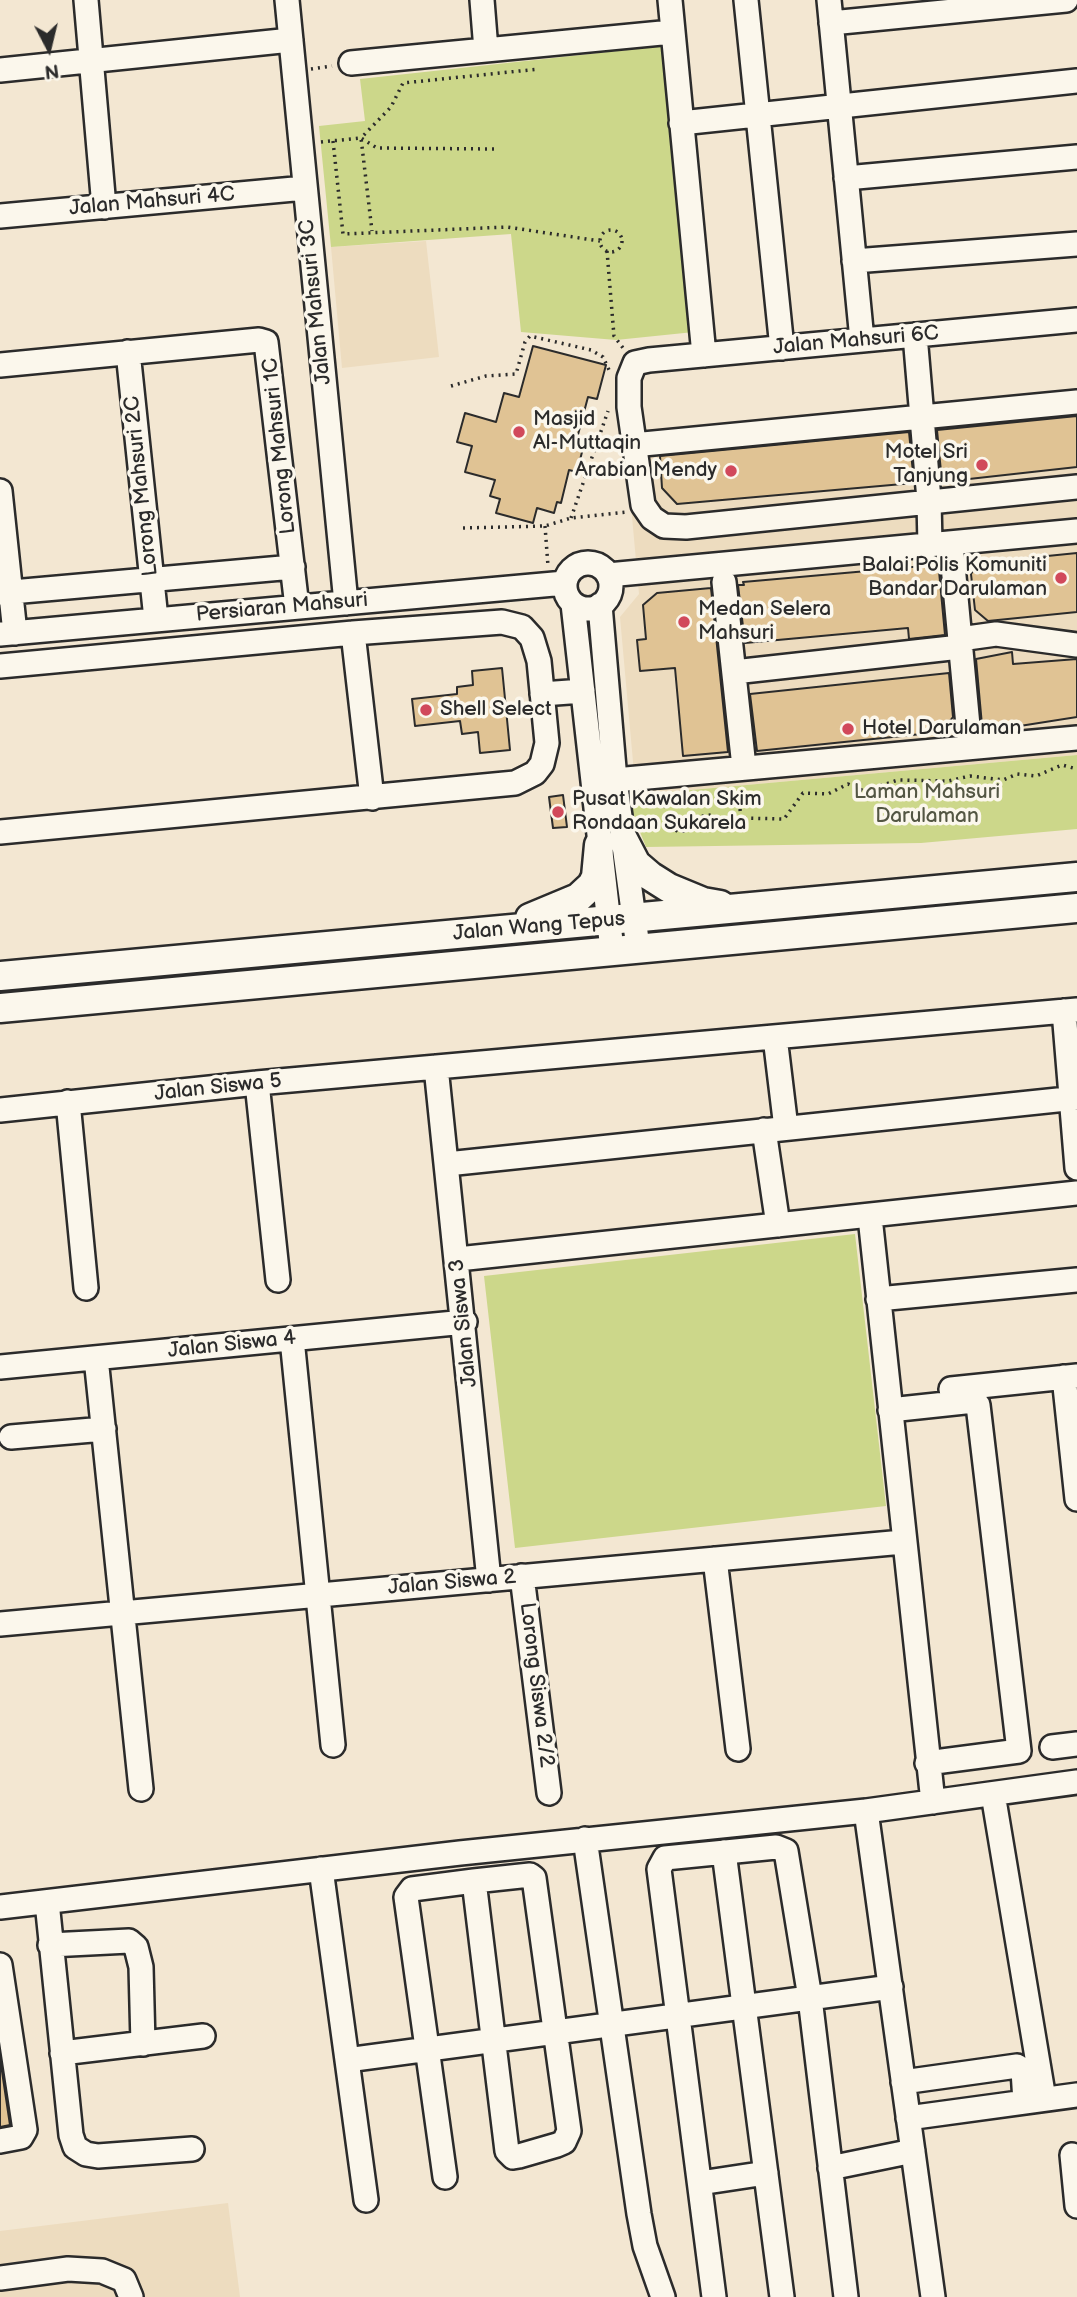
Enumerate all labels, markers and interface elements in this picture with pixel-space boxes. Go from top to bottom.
north arrow [14,14,84,84]
text: N [43,58,60,83]
street label: Jalan Mahsuri 4C [68,182,236,222]
street label: Jalan Mahsuri 3C [295,218,337,386]
street label: Jalan Mahsuri 6C [772,321,940,361]
street label: Lorong Mahsuri 1C [258,357,302,535]
street label: Lorong Mahsuri 2C [120,395,164,577]
place label: Masjid Al-Muttaqin [533,407,641,457]
marker: Masjid Al-Muttaqin [511,424,527,440]
place label: Motel Sri Tanjung [884,440,968,490]
marker: Motel Sri Tanjung [974,457,990,473]
place label: Arabian Mendy [575,458,717,484]
marker: Arabian Mendy [723,463,739,479]
place label: Balai Polis Komuniti Bandar Darulaman [861,553,1047,603]
marker: Balai Polis Komuniti Bandar Darulaman [1053,570,1069,586]
street label: Persiaran Mahsuri [195,588,369,628]
place label: Medan Selera Mahsuri [698,597,831,647]
marker: Medan Selera Mahsuri [676,614,692,630]
place label: Shell Select [440,697,552,723]
marker: Shell Select [418,702,434,718]
place label: Hotel Darulaman [862,716,1021,742]
marker: Hotel Darulaman [840,721,856,737]
park label: Laman Mahsuri Darulaman [854,780,1000,830]
place label: Pusat Kawalan Skim Rondaan Sukarela [572,787,762,837]
marker: Pusat Kawalan Skim Rondaan Sukarela [550,804,566,820]
street label: Jalan Wang Tepus [452,907,626,947]
street label: Jalan Siswa 5 [153,1069,283,1107]
street label: Jalan Siswa 3 [445,1258,483,1388]
street label: Jalan Siswa 4 [167,1326,297,1364]
street label: Jalan Siswa 2 [387,1565,517,1601]
street label: Lorong Siswa 2/2 [513,1601,559,1769]

